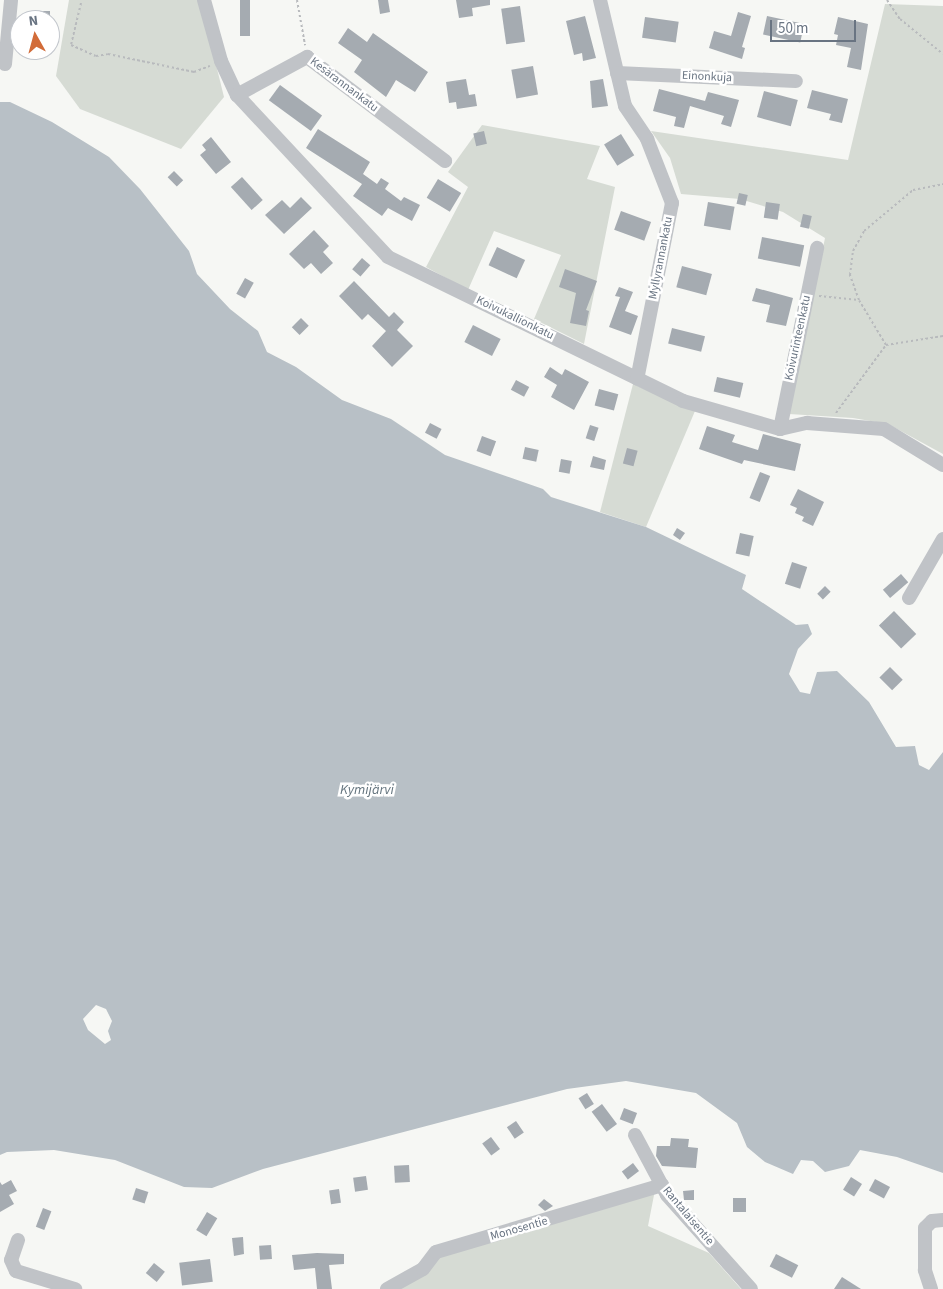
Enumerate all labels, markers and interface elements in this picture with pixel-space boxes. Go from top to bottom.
north arrow [10,10,60,60]
scale bar [773,10,859,42]
text: N [27,11,39,32]
text: 50 m [778,18,808,39]
street label: Kesärannankatu [307,55,381,115]
street label: Einonkuja [682,68,732,86]
street label: Myllyrannankatu [646,215,676,301]
street label: Koivukallionkatu [474,293,556,343]
street label: Koivurinteenkatu [782,294,814,382]
water label: Kymijärvi [340,782,394,798]
street label: Rantalaisentie [659,1184,717,1248]
street label: Monosentie [489,1214,549,1244]

